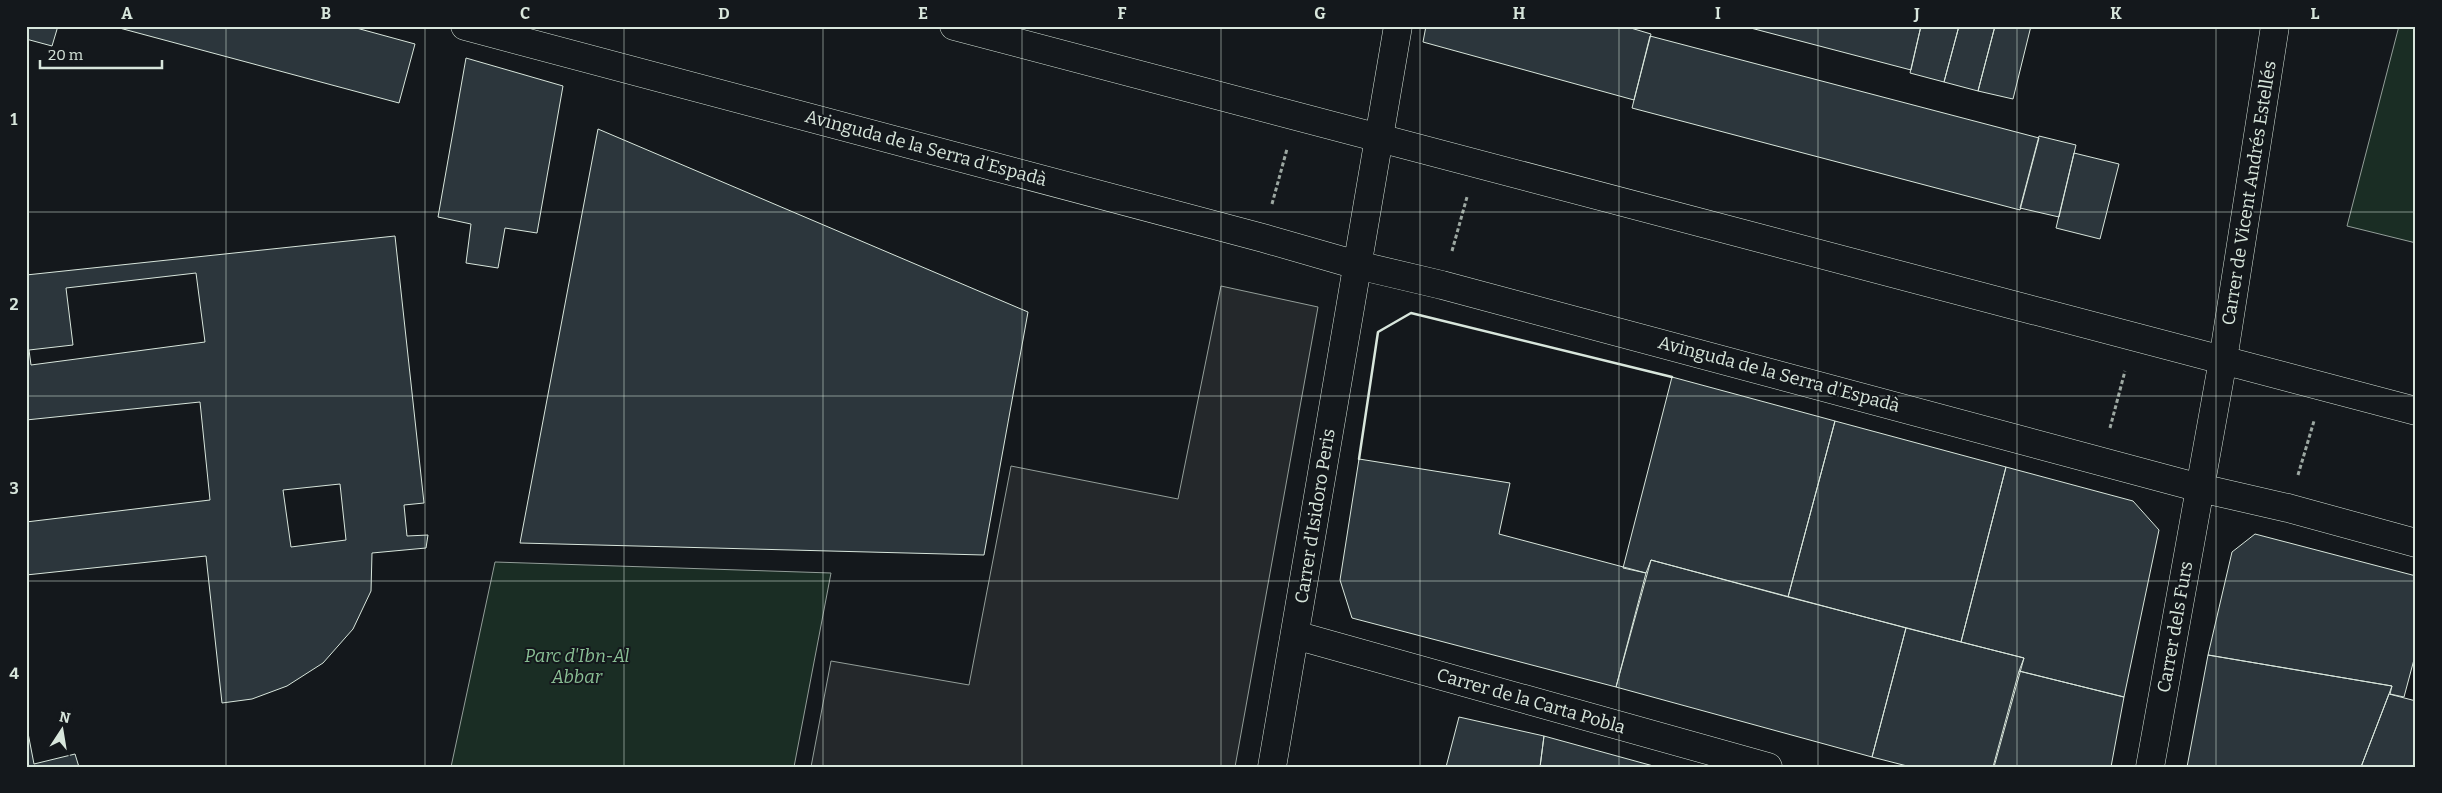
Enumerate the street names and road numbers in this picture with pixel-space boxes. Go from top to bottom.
street label: Carrer de Vicent Andrés Estellés [2217,59,2281,327]
street label: Avinguda de la Serra d'Espadà [803,105,1049,191]
street label: Avinguda de la Serra d'Espadà [1656,331,1902,417]
street label: Carrer d'Isidoro Peris [1290,427,1340,605]
street label: Carrer dels Furs [2153,560,2197,694]
street label: Carrer de la Carta Pobla [1434,664,1628,738]

